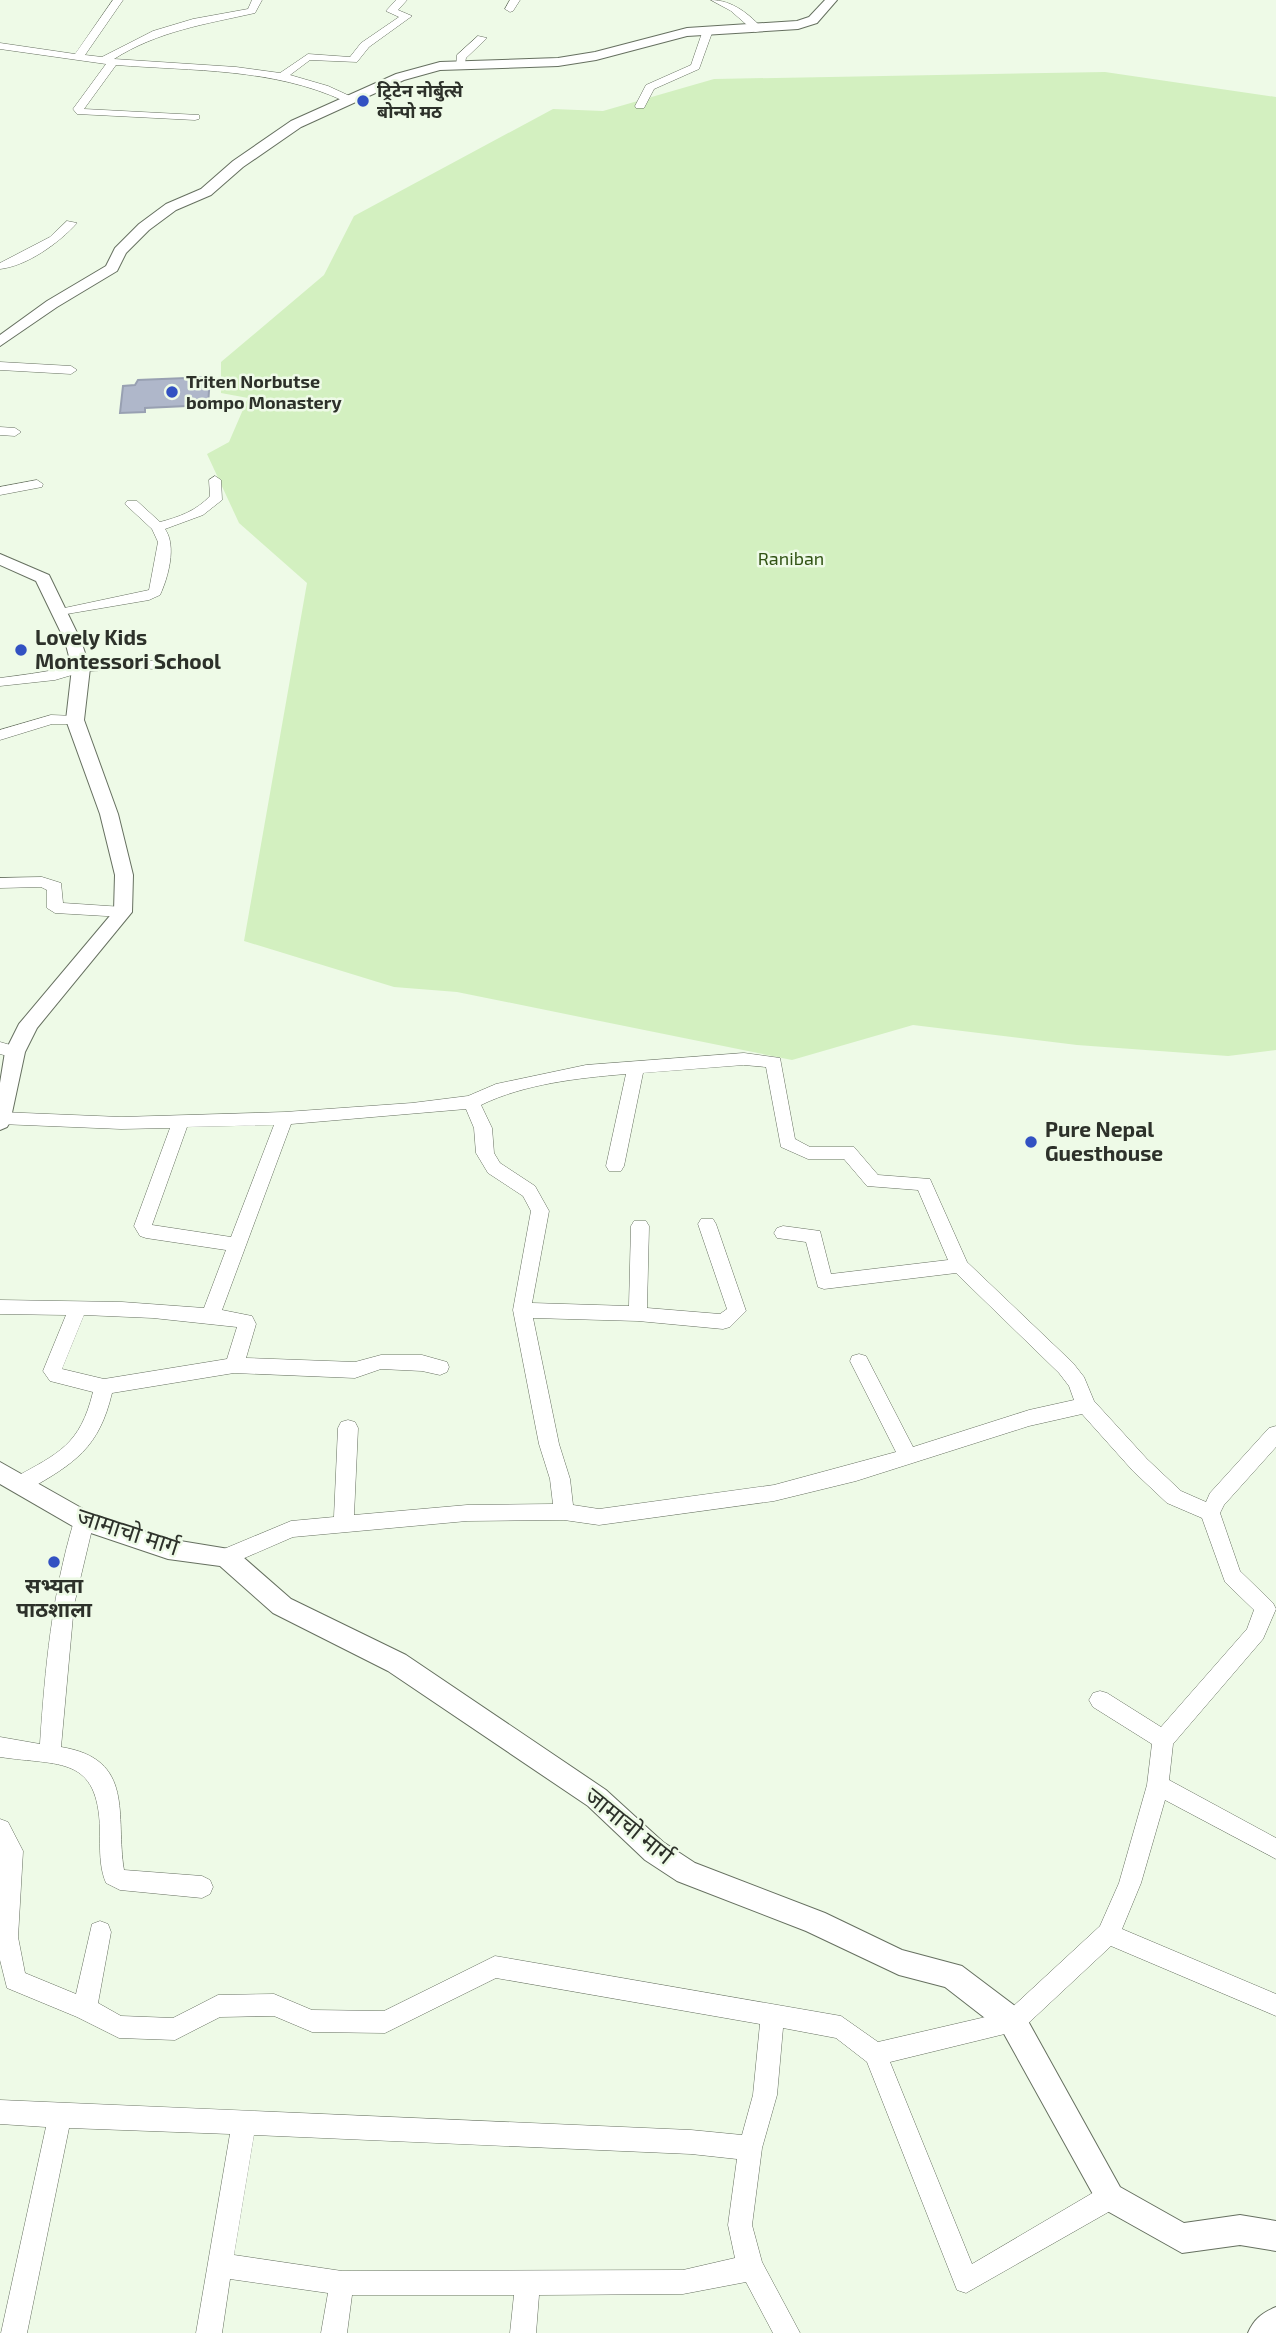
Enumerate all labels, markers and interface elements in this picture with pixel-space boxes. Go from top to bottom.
place label: ट्रिटेन नोर्बुत्से बोन्पो मठ [377,79,463,122]
marker: ट्रिटेन नोर्बुत्से बोन्पो मठ [355,93,371,109]
place label: Triten Norbutse bompo Monastery [186,370,342,413]
marker: Triten Norbutse bompo Monastery [164,384,180,400]
park label: Raniban [758,547,824,569]
place label: Lovely Kids Montessori School [35,624,221,673]
marker: Lovely Kids Montessori School [13,642,29,658]
place label: Pure Nepal Guesthouse [1045,1116,1163,1165]
marker: Pure Nepal Guesthouse [1023,1134,1039,1150]
street label: जामाचो मार्ग [74,1500,184,1561]
marker: सभ्यता पाठशाला [46,1554,62,1570]
place label: सभ्यता पाठशाला [16,1572,93,1621]
street label: जामाचो मार्ग [580,1780,681,1870]

